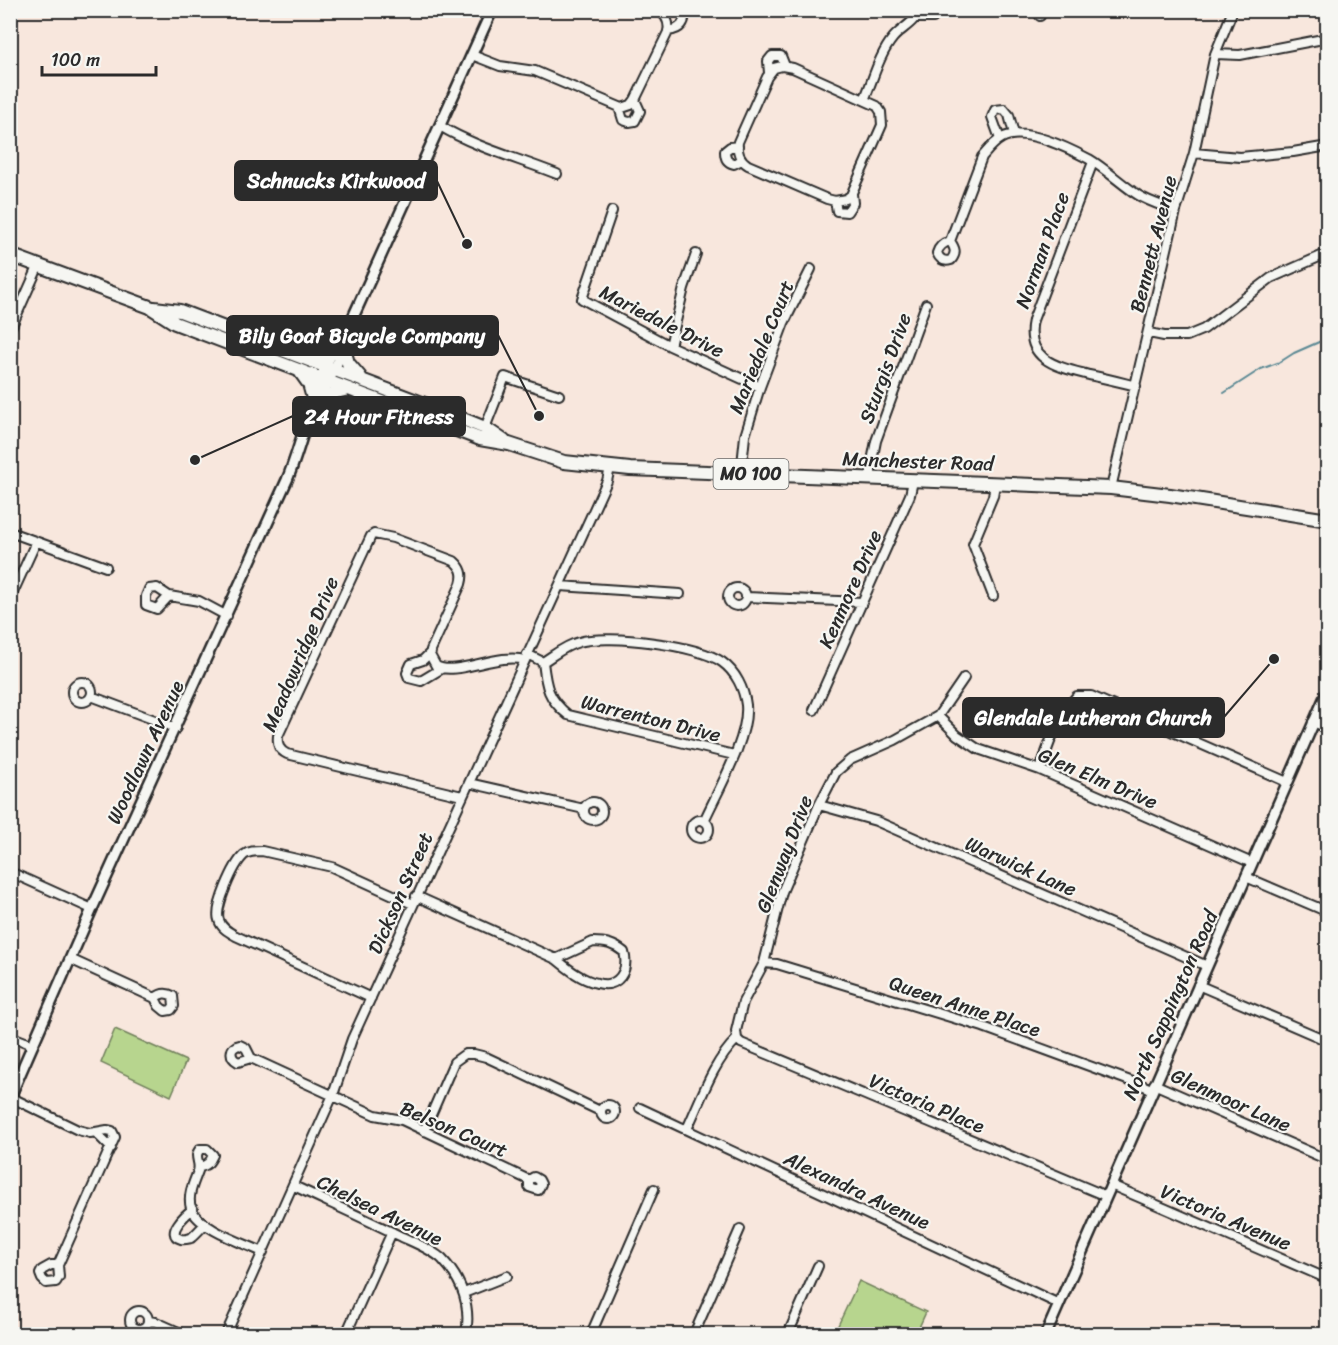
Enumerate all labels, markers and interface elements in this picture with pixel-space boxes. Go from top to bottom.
scale bar [42,39,156,77]
text: 100 m [51,44,100,76]
callout: Schnucks Kirkwood [235,161,437,200]
text: Schnucks Kirkwood [246,162,427,200]
street label: Bennett Avenue [1120,172,1187,316]
street label: Norman Place [1005,187,1080,313]
street label: Mariedale Drive [593,275,731,368]
street label: Mariedale Court [719,275,804,419]
street label: Sturgis Drive [849,308,922,428]
callout: Bily Goat Bicycle Company [227,316,498,355]
text: Bily Goat Bicycle Company [239,317,486,355]
callout: 24 Hour Fitness [293,397,465,436]
text: 24 Hour Fitness [303,398,454,436]
street label: Manchester Road [842,441,996,482]
road number: MO 100 [714,459,789,489]
street label: Kenmore Drive [809,524,892,654]
street label: Meadowridge Drive [252,571,349,737]
street label: Woodlawn Avenue [97,674,194,830]
street label: Warrenton Drive [577,684,724,753]
callout: Glendale Lutheran Church [963,698,1224,737]
text: Glendale Lutheran Church [973,699,1212,737]
street label: Glen Elm Drive [1032,738,1163,819]
street label: Glenway Drive [746,790,823,918]
street label: Dickson Street [358,826,443,960]
street label: Warwick Lane [959,826,1082,907]
street label: North Sappington Road [1113,903,1229,1106]
street label: Queen Anne Place [885,966,1045,1048]
street label: Glenmoor Lane [1165,1058,1297,1143]
street label: Victoria Place [863,1063,990,1144]
street label: Belson Court [394,1091,513,1168]
street label: Alexandra Avenue [777,1141,936,1240]
street label: Chelsea Avenue [311,1165,449,1256]
street label: Victoria Avenue [1155,1174,1297,1261]

